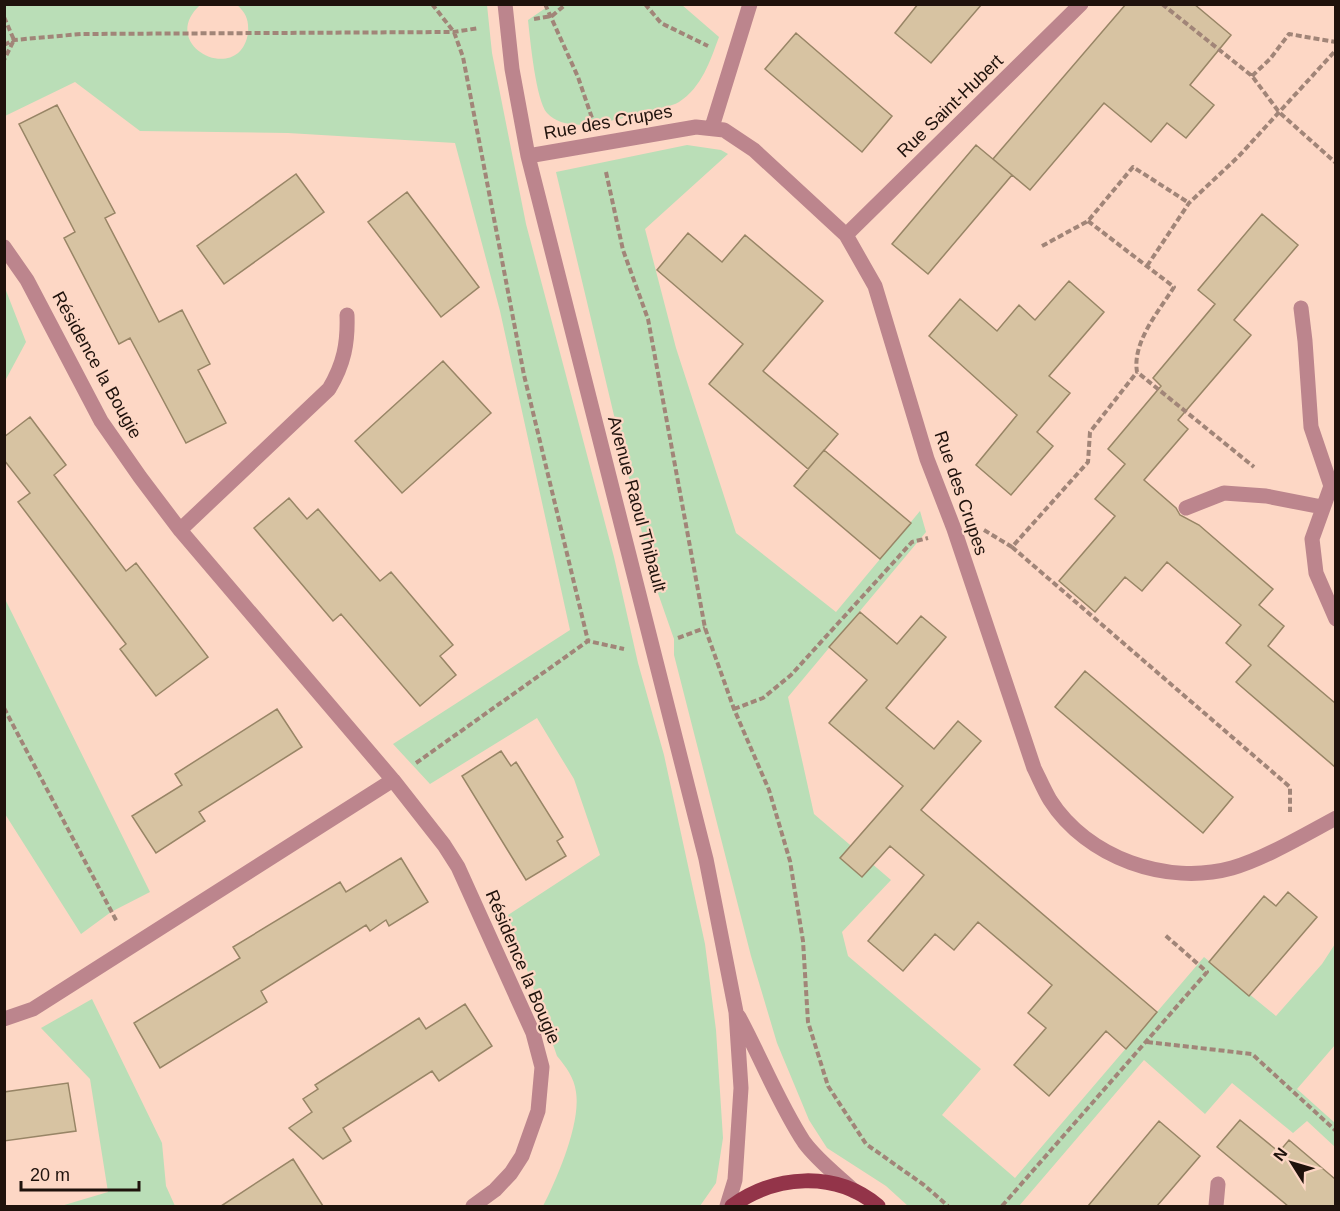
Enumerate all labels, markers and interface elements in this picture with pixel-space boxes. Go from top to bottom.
street label: Rue Saint-Hubert [893,51,1007,161]
street label: Rue des Crupes [542,101,674,143]
street label: Résidence la Bougie [48,288,146,442]
street label: Avenue Raoul Thibault [604,414,670,594]
street label: Rue des Crupes [930,428,992,558]
street label: Résidence la Bougie [482,887,564,1047]
north arrow [1262,1133,1322,1193]
text: N [1270,1145,1291,1164]
scale bar [21,1154,140,1192]
text: 20 m [30,1165,70,1185]

